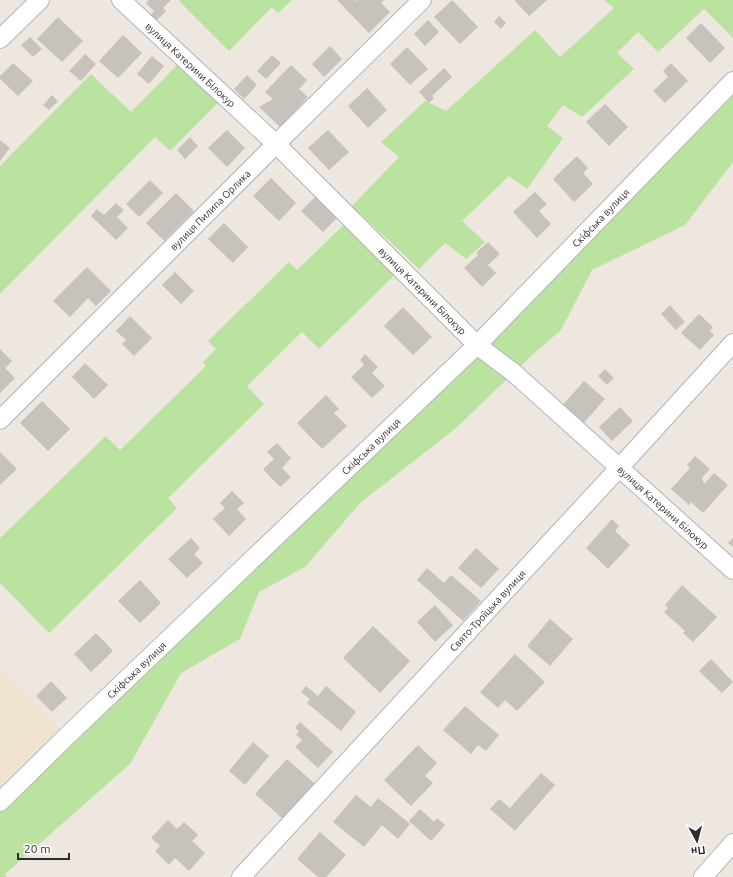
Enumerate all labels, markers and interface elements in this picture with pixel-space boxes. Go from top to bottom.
street label: вулиця Катерини Білокур [143,20,238,109]
street label: вулиця Пилипа Орлика [168,168,252,252]
street label: Скіфська вулиця [570,186,631,249]
street label: вулиця Катерини Білокур [377,245,469,337]
street label: Скіфська вулиця [339,416,403,477]
street label: вулиця Катерини Білокур [615,463,711,551]
street label: Свято-Троїцька вулиця [447,568,527,653]
street label: Скіфська вулиця [105,639,168,700]
north arrow [677,821,717,861]
scale bar [18,835,69,861]
text: 20 m [24,842,51,855]
text: Пн [690,844,706,858]

